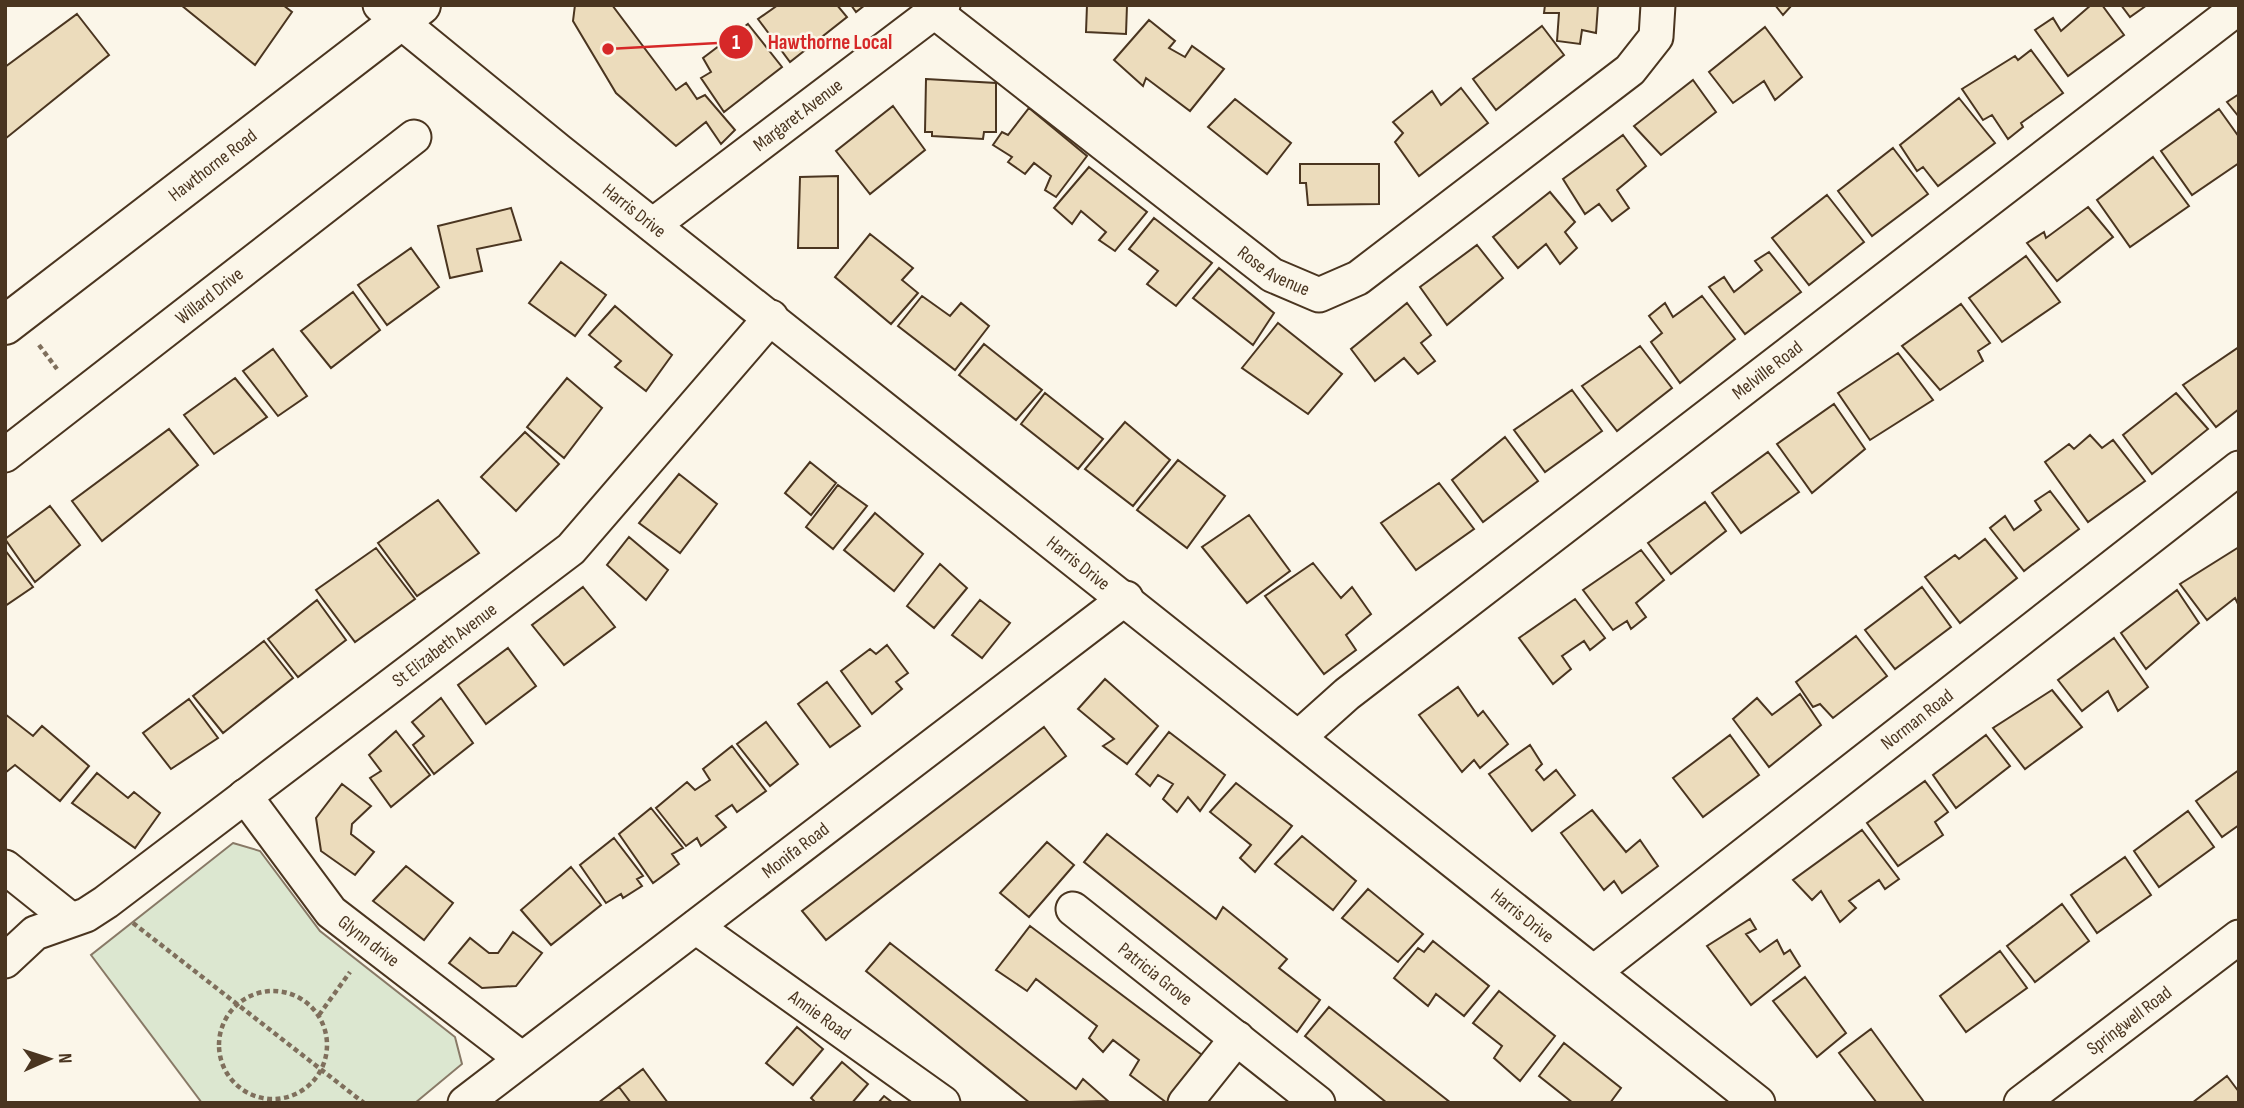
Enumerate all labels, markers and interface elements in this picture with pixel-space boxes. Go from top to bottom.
callout: Hawthorne Local [719,21,907,63]
text: 1 [732,30,740,55]
text: Hawthorne Local [768,30,892,55]
street label: Margaret Avenue [749,74,847,156]
street label: Hawthorne Road [164,124,261,206]
street label: Harris Drive [598,179,671,243]
street label: Rose Avenue [1233,241,1313,301]
street label: Willard Drive [171,262,248,330]
street label: Melville Road [1727,336,1807,405]
street label: Harris Drive [1042,531,1115,595]
street label: St Elizabeth Avenue [388,598,501,692]
street label: Norman Road [1876,684,1958,755]
street label: Monifa Road [758,818,834,883]
street label: Harris Drive [1486,884,1559,948]
street label: Glynn drive [333,910,404,972]
street label: Patricia Grove [1113,938,1197,1011]
street label: Springwell Road [2082,981,2176,1060]
street label: Annie Road [784,985,855,1045]
north arrow [14,1024,84,1094]
text: N [53,1053,76,1064]

